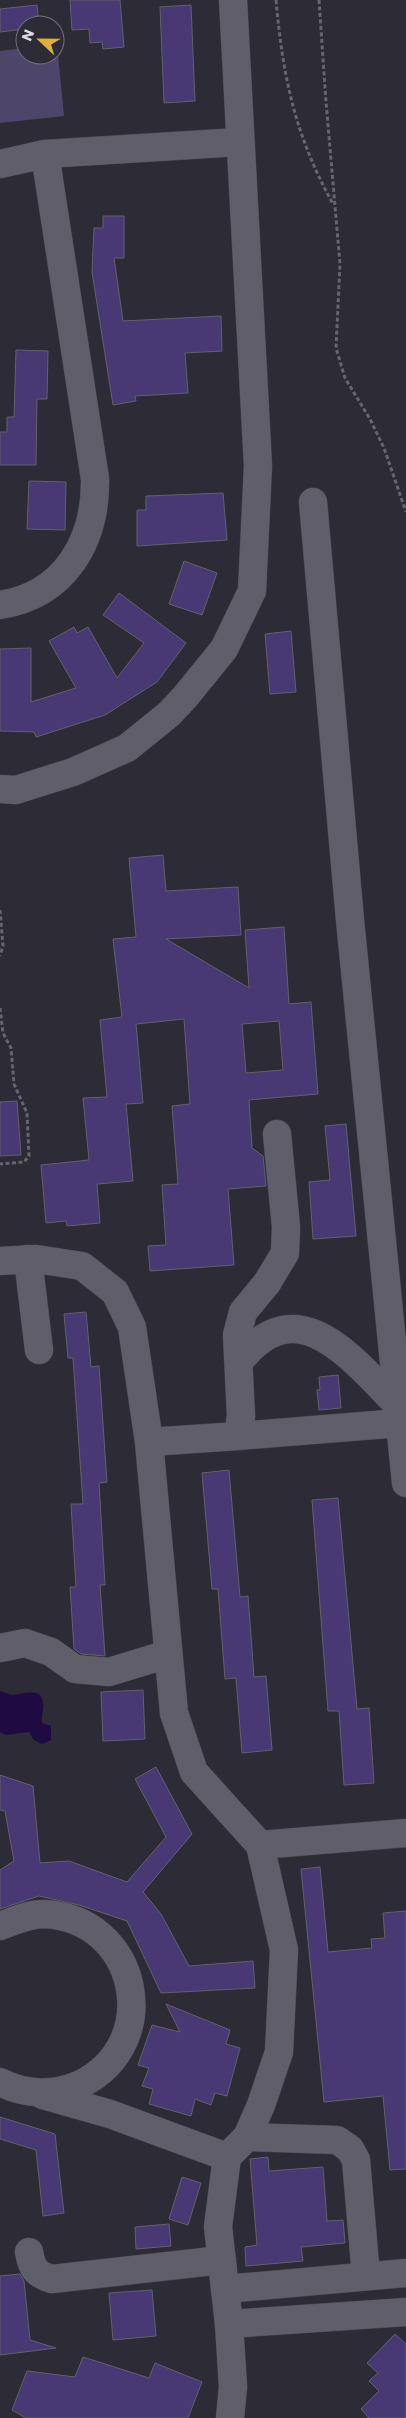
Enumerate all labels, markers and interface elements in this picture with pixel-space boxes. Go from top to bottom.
north arrow [15,15,65,65]
text: N [17,27,39,44]

